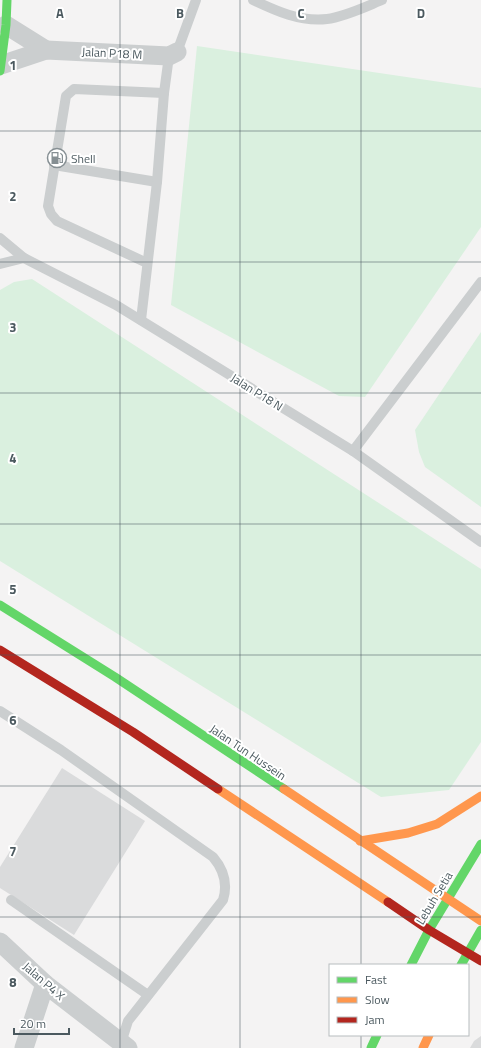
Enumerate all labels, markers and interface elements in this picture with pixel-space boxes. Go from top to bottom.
text: A [56,3,64,23]
text: B [176,3,184,23]
text: C [297,3,305,23]
text: D [417,3,425,23]
street label: Jalan P18 M [81,42,143,64]
text: 1 [9,55,17,75]
fuel station icon: Shell [46,147,68,169]
place label: Shell [71,149,96,168]
text: 2 [9,186,17,206]
text: 3 [9,317,17,337]
street label: Jalan P18 N [227,368,287,416]
text: 4 [9,448,17,468]
text: 5 [9,579,17,599]
text: 6 [9,710,17,730]
street label: Jalan Tun Hussein [206,719,290,785]
text: 7 [9,841,17,861]
street label: Lebuh Setia [411,868,457,928]
street label: Jalan P4 X [19,957,70,1005]
legend [329,964,469,1036]
text: Fast [365,970,388,989]
text: 8 [9,972,17,992]
text: Slow [365,990,390,1009]
scale bar [14,1010,69,1036]
text: Jam [365,1010,385,1029]
text: 20 m [20,1014,46,1033]

